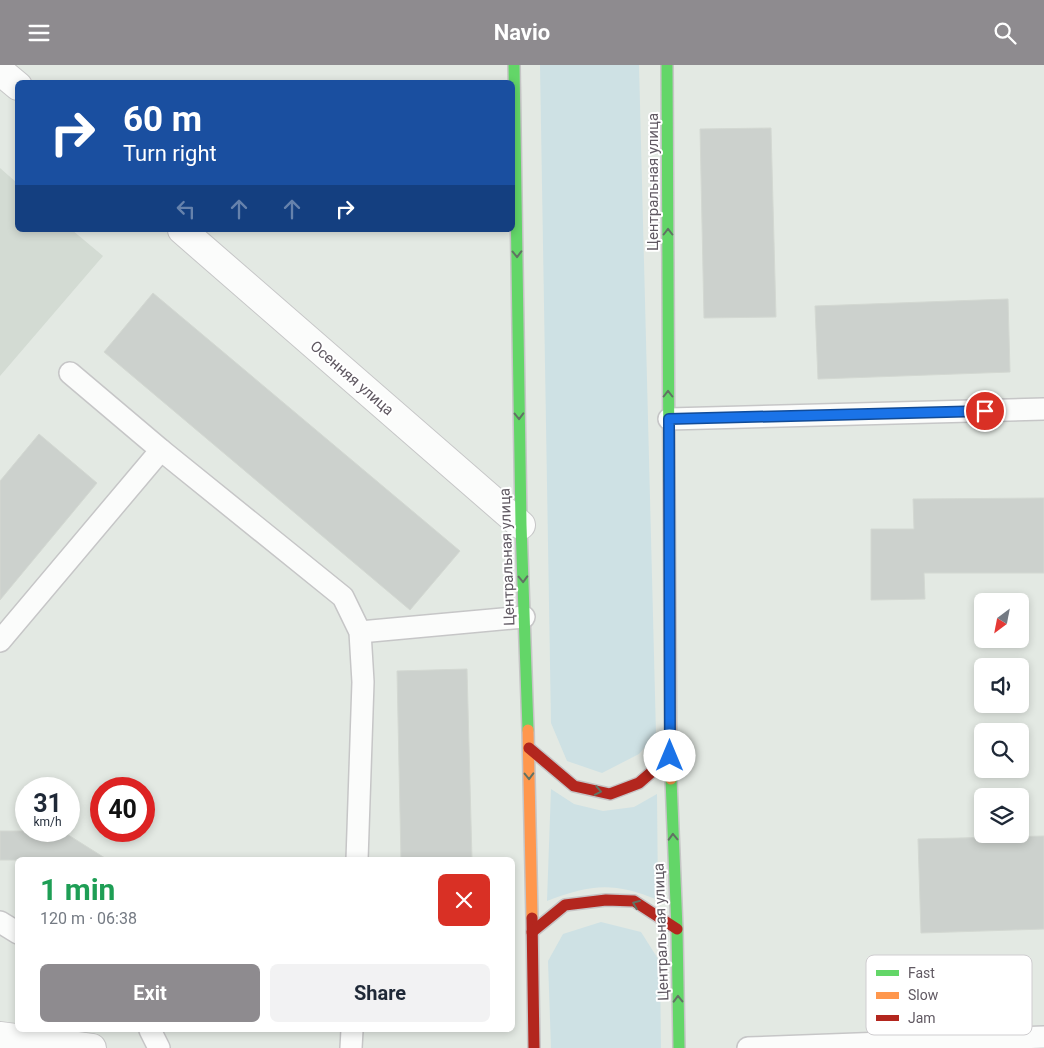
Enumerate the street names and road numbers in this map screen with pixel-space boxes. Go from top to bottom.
street label: Центральная улица [644,113,662,251]
street label: Осенняя улица [307,337,397,419]
street label: Центральная улица [496,488,518,626]
street label: Центральная улица [650,863,672,1001]

